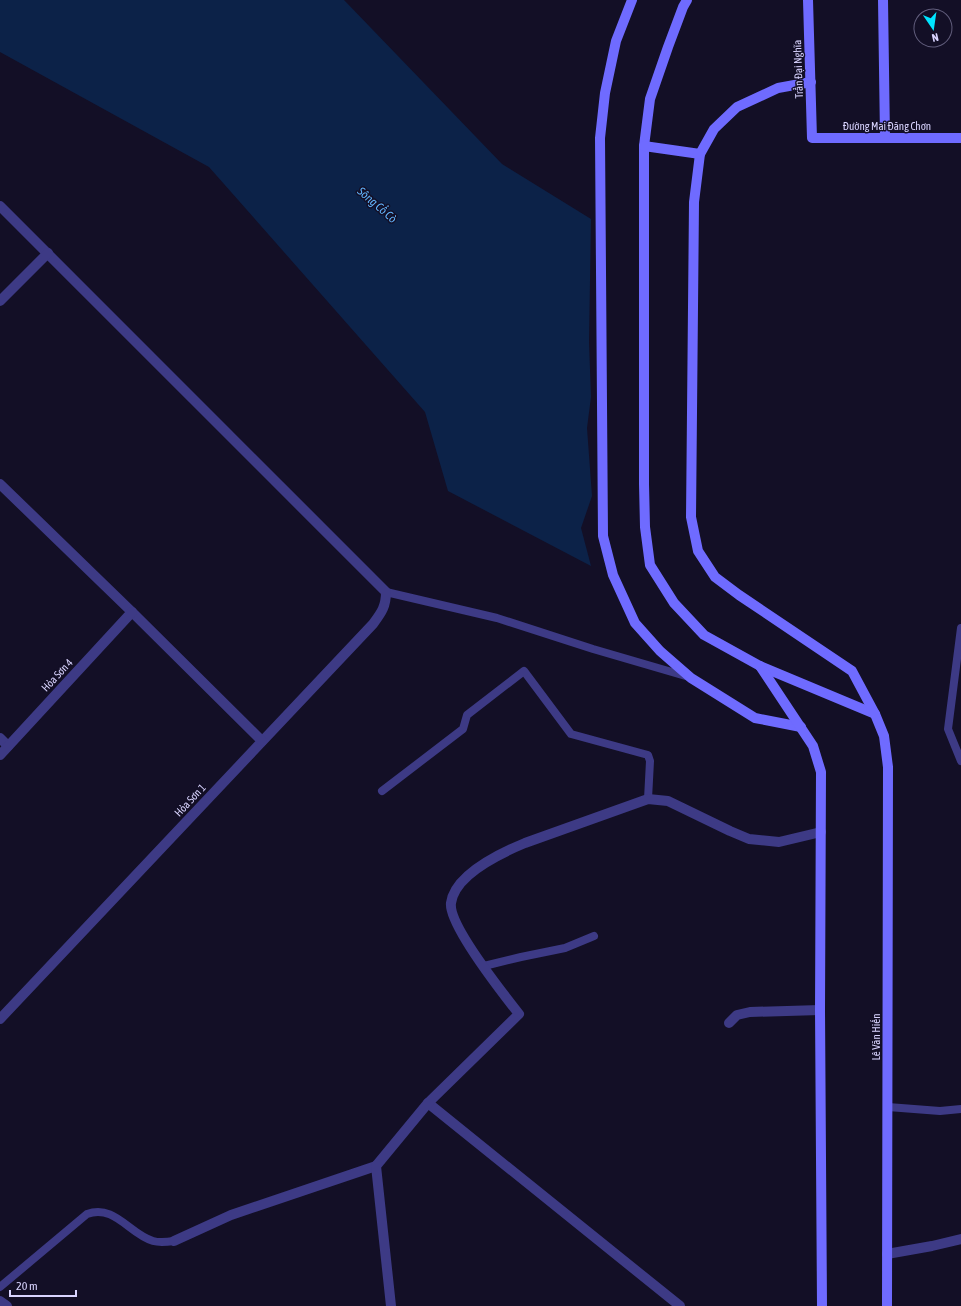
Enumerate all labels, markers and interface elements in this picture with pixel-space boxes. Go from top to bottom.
north arrow [913,8,953,48]
text: N [931,31,940,44]
street label: Trần Đại Nghĩa [791,39,806,99]
street label: Đường Mai Đăng Chơn [843,120,931,132]
water label: Sông Cổ Cò [354,183,400,226]
street label: Hỏa Sơn 4 [39,656,75,694]
street label: Hỏa Sơn 1 [172,781,208,819]
street label: Lê Văn Hiến [870,1013,882,1061]
scale bar [10,1272,76,1298]
text: 20 m [16,1279,38,1293]

